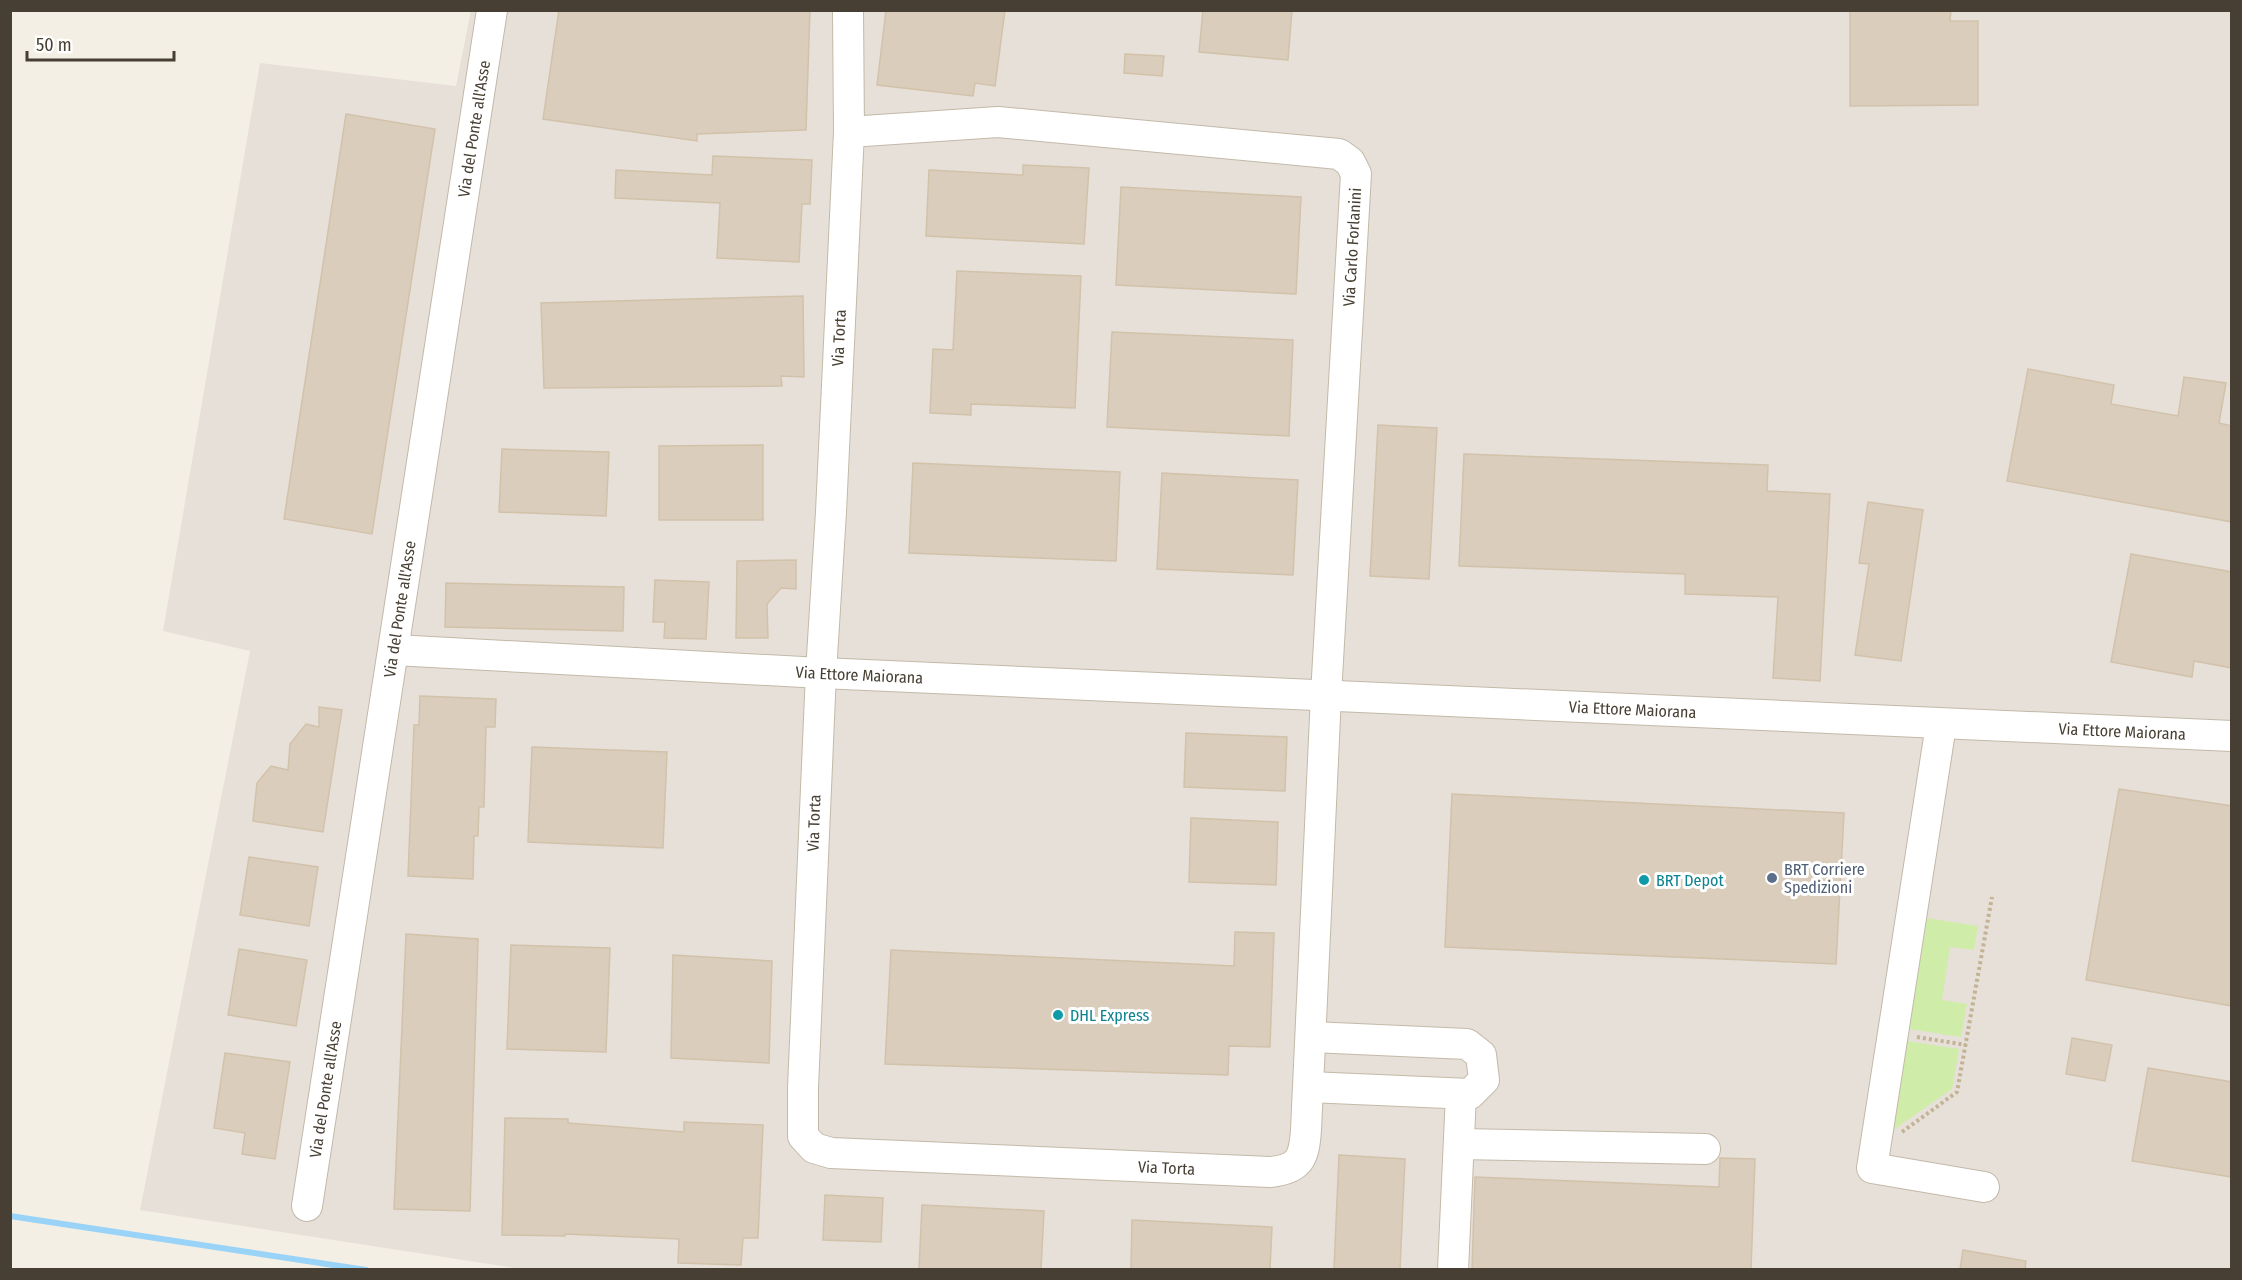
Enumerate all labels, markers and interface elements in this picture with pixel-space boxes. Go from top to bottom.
scale bar [27,24,174,62]
text: 50 m [36,34,72,56]
street label: Via del Ponte all'Asse [454,59,494,199]
street label: Via Carlo Forlanini [1339,187,1365,307]
street label: Via Torta [828,309,850,367]
street label: Via del Ponte all'Asse [379,539,419,679]
street label: Via Ettore Maiorana [795,662,924,687]
street label: Via Ettore Maiorana [1568,697,1697,722]
street label: Via Ettore Maiorana [2058,719,2186,743]
street label: Via Torta [804,794,824,852]
place label: BRT Corriere Spedizioni [1784,860,1865,897]
place label: BRT Depot [1656,871,1724,890]
marker: BRT Corriere Spedizioni [1765,871,1779,885]
marker: BRT Depot [1637,873,1651,887]
place label: DHL Express [1070,1006,1150,1025]
marker: DHL Express [1051,1008,1065,1022]
street label: Via del Ponte all'Asse [305,1020,345,1159]
street label: Via Torta [1138,1157,1196,1178]

